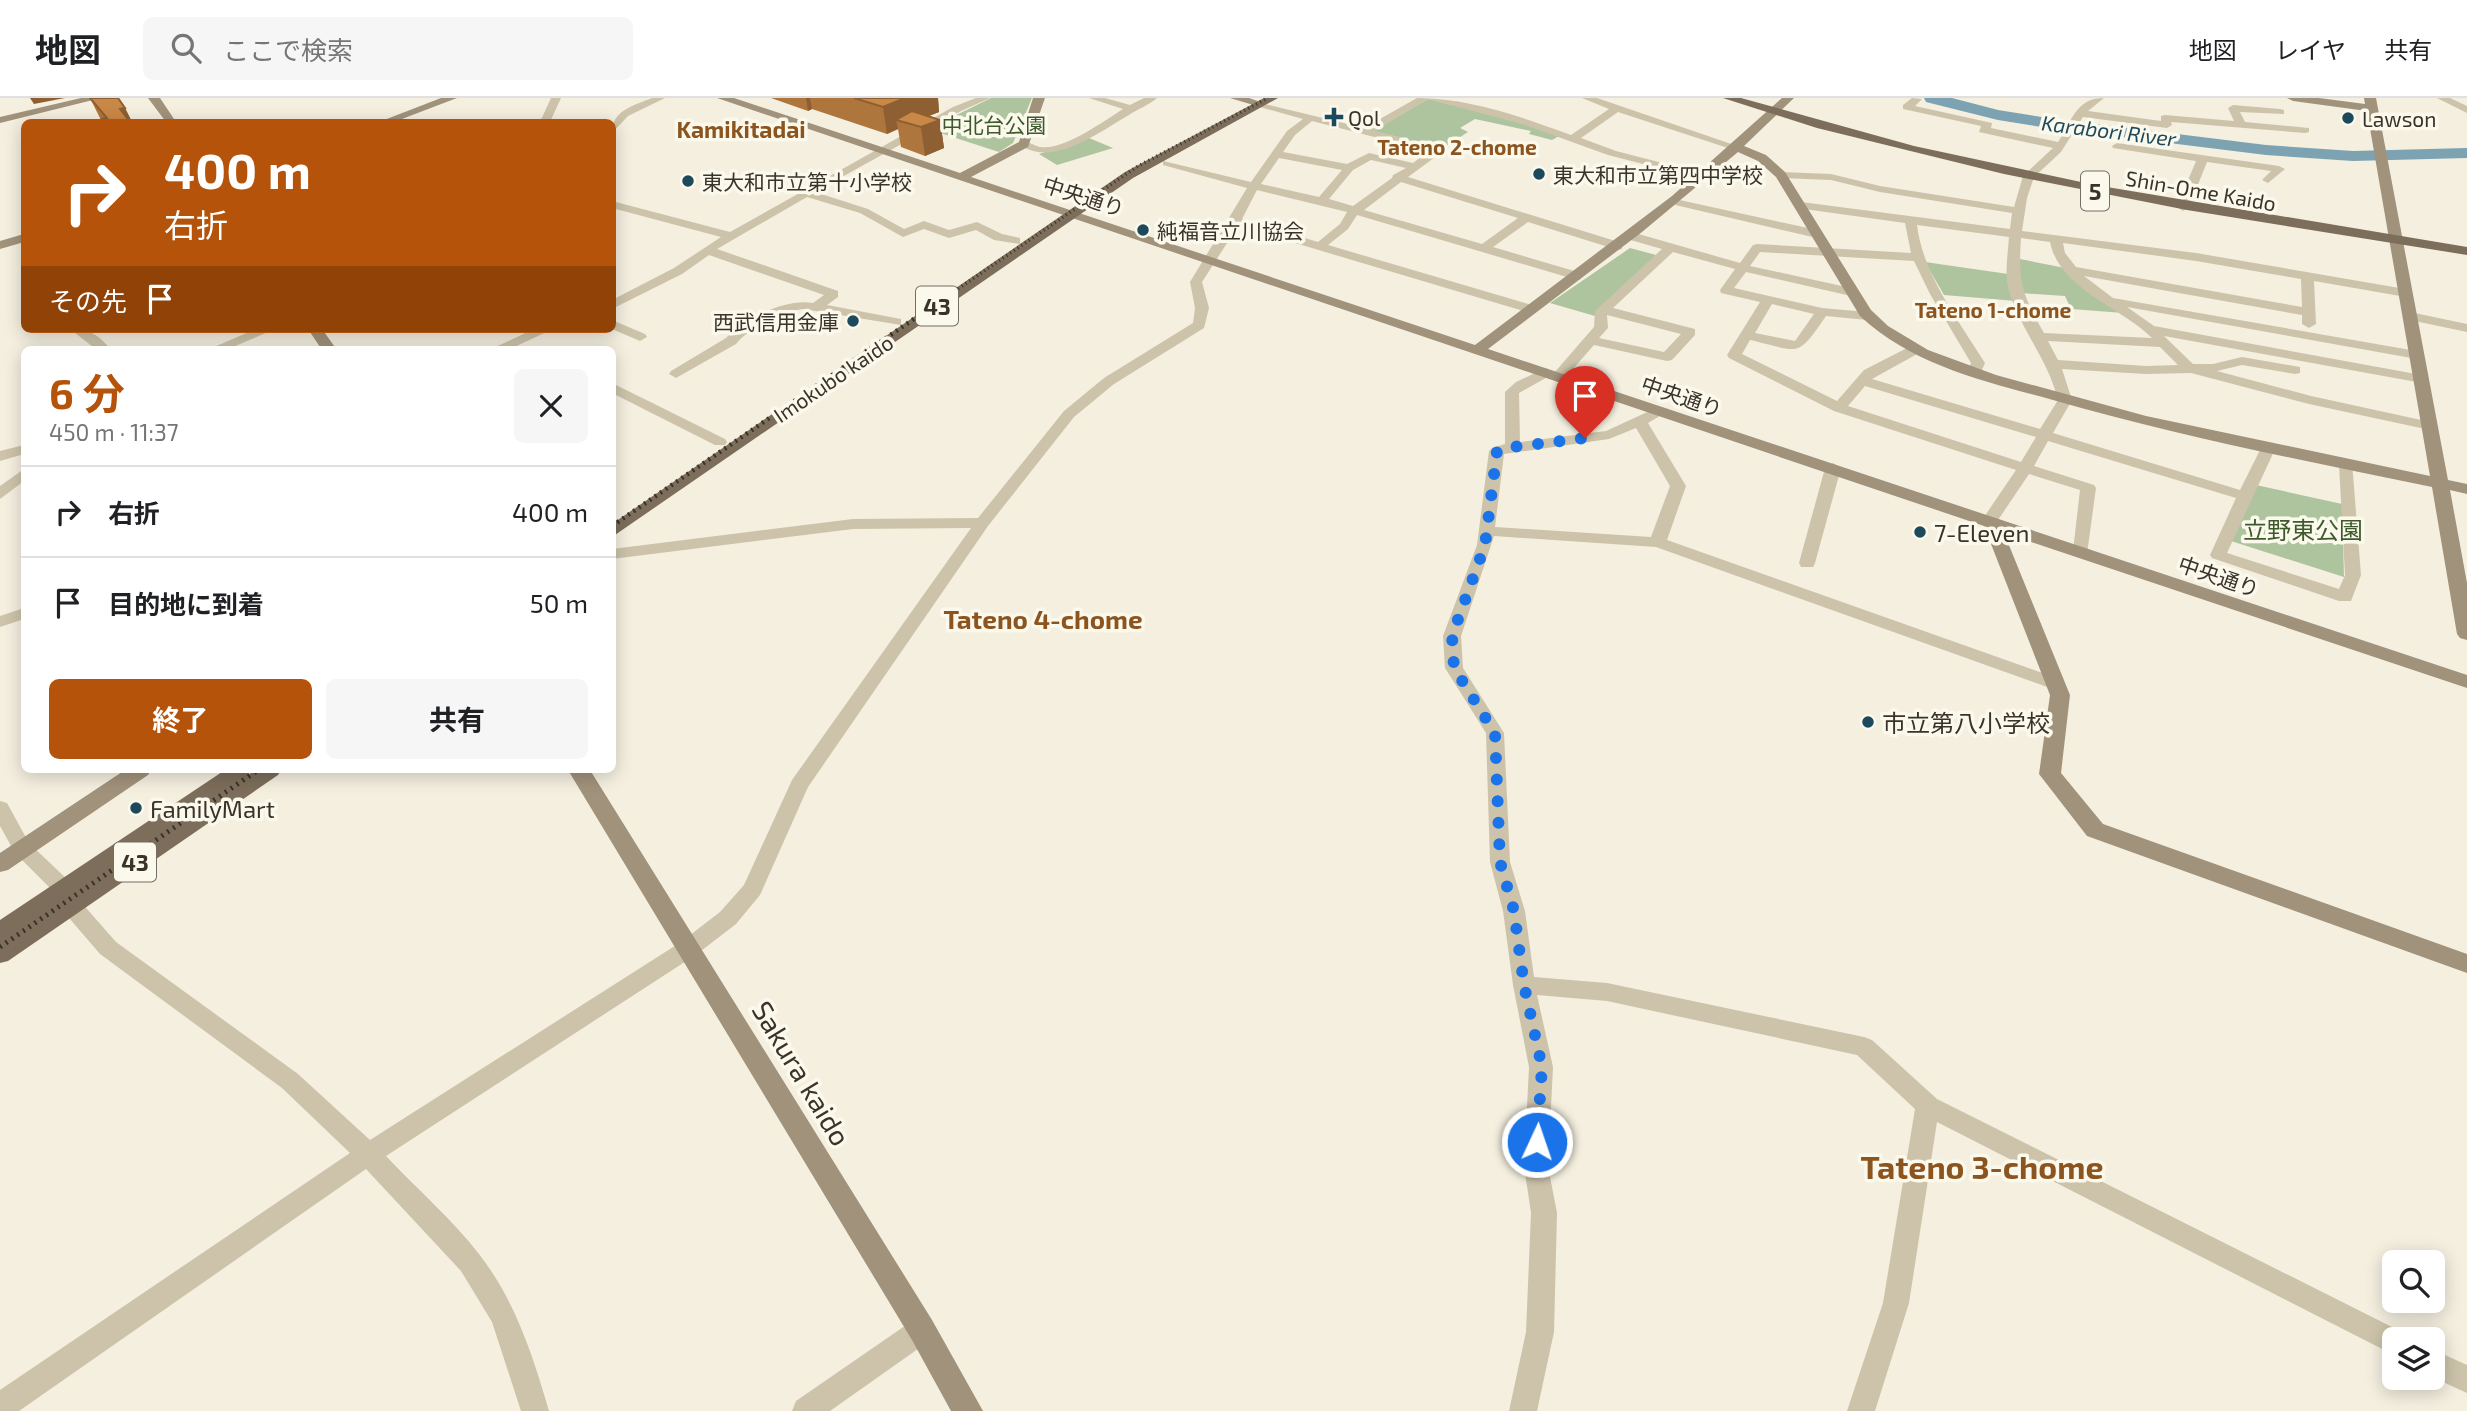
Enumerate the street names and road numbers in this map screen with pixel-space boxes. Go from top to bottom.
street label: Shin-Ome Kaido [2124,164,2278,216]
street label: 中央通り [1040,171,1128,221]
road number: 5 [2081,172,2109,211]
road number: 43 [916,286,958,326]
street label: Imokubo kaido [769,329,897,427]
street label: 中央通り [1638,371,1726,421]
street label: 中央通り [2175,551,2263,601]
road number: 43 [114,842,156,882]
street label: Sakura kaido [746,995,858,1151]

